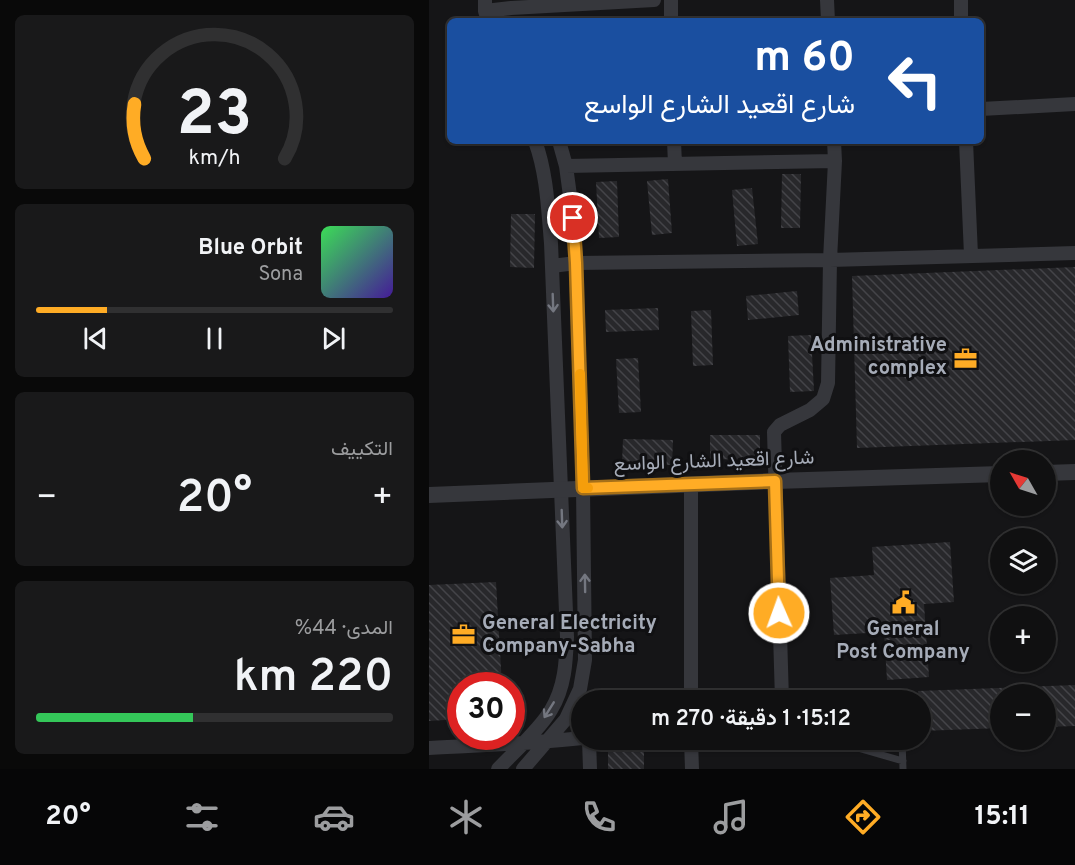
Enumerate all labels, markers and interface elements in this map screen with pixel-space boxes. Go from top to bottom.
text: 60 m [754,33,855,86]
icon: left [876,42,954,120]
text: 23 [177,78,252,157]
text: شارع اقعيد الشارع الواسع [584,89,855,123]
text: km/h [188,145,241,172]
pin [547,192,598,243]
icon: arrive [556,201,589,234]
text: Blue Orbit [198,235,303,262]
text: Sona [258,262,303,288]
one-way arrow [548,292,559,312]
icon: previous [79,322,112,355]
icon: pause [198,322,231,355]
icon: next [317,322,350,355]
place label: Administrative complex [810,333,947,382]
office icon: Administrative complex [952,345,978,371]
text: التكييف [331,437,393,463]
street label: شارع اقعيد الشارع الواسع [613,446,815,478]
north arrow [990,450,1056,516]
map controls [990,450,1056,750]
text: 20° [177,471,252,528]
text: − [36,478,57,520]
text: + [372,478,393,520]
one-way arrow [557,508,568,528]
button: layers [990,528,1056,594]
one-way arrow [579,574,591,594]
position arrow [747,581,811,645]
public building icon: General Post Company [890,590,916,616]
button: + [990,606,1056,672]
place label: General Electricity Company-Sabha [482,611,657,660]
text: المدى · 44% [295,616,393,642]
place label: General Post Company [836,617,970,666]
office icon: General Electricity Company-Sabha [451,622,477,648]
text: 220 km [234,650,393,707]
speed limit sign: 30 [447,672,525,750]
button: − [990,684,1056,750]
one-way arrow [543,701,555,718]
text: 15:12 · 1 دقيقة · 270 m [651,706,851,733]
icon: filters [181,796,223,838]
icon: car [313,796,355,838]
icon: climate [445,796,487,838]
icon: phone [578,796,620,838]
icon: music [710,796,752,838]
icon: directions [842,796,884,838]
text: 20° [45,800,91,834]
text: 15:11 [974,800,1030,834]

